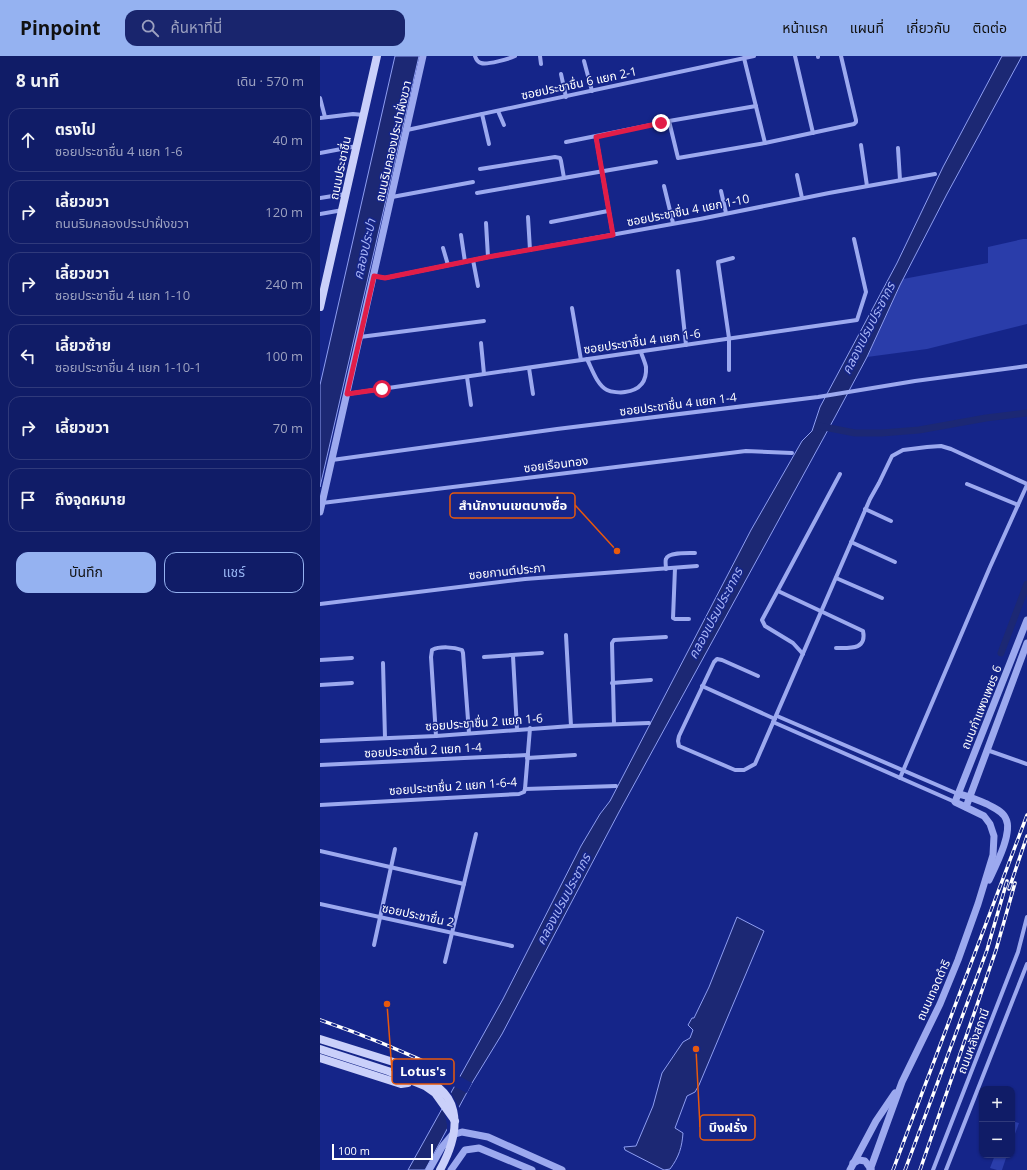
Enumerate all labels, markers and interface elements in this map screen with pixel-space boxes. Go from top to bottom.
search box [125,10,405,46]
text: Pinpoint [20,15,101,41]
icon: search [139,17,161,39]
text: ค้นหาที่นี่ [171,17,222,37]
text: หน้าแรก [782,18,828,37]
text: แผนที่ [850,18,884,37]
text: เกี่ยวกับ [906,18,951,37]
text: ติดต่อ [973,18,1007,37]
street label: ซอยประชาชื่น 6 แยก 2-1 [520,62,638,104]
text: 8 นาที [16,69,59,92]
text: เดิน · 570 m [236,72,304,90]
street label: ถนนริมคลองประปาฝั่งขวา [371,79,415,203]
route end [652,114,670,132]
text: ตรงไป [55,119,96,139]
icon: ahead [17,129,39,151]
text: 40 m [273,131,303,149]
street label: ถนนประชาชื่น [325,135,355,201]
text: ซอยประชาชื่น 4 แยก 1-6 [55,142,183,160]
street label: ซอยประชาชื่น 4 แยก 1-10 [625,190,751,230]
text: เลี้ยวขวา [55,191,109,211]
icon: right [17,201,39,223]
text: 120 m [265,203,303,221]
text: ถนนริมคลองประปาฝั่งขวา [55,214,189,232]
water label: คลองประปา [348,216,380,281]
text: เลี้ยวขวา [55,263,109,283]
icon: right [17,273,39,295]
text: 240 m [265,275,303,293]
water label: คลองเปรมประชากร [837,277,900,377]
text: ซอยประชาชื่น 4 แยก 1-10 [55,286,190,304]
street label: ซอยประชาชื่น 4 แยก 1-6 [582,324,702,358]
text: เลี้ยวซ้าย [55,335,111,355]
icon: left [17,345,39,367]
text: 100 m [265,347,303,365]
text: ซอยประชาชื่น 4 แยก 1-10-1 [55,358,202,376]
route start [373,380,391,398]
street label: ซอยประชาชื่น 4 แยก 1-4 [618,388,738,420]
icon: right [17,417,39,439]
text: เลี้ยวขวา [55,417,109,437]
text: 70 m [273,419,303,437]
street label: ซอยเรือนทอง [523,452,589,476]
icon: arrive [17,489,39,511]
text: ถึงจุดหมาย [55,489,126,509]
callout: สำนักงานเขตบางซื่อ [450,493,575,518]
text: สำนักงานเขตบางซื่อ [459,496,568,514]
button: บันทึก [16,552,156,593]
button: แชร์ [164,552,304,593]
street label: ซอยกานต์ประภา [468,559,546,583]
water label: คลองเปรมประชากร [683,563,747,662]
street label: ถนนกำแพงเพชร 6 [956,662,1006,752]
street label: ซอยประชาชื่น 2 แยก 1-6 [425,709,544,735]
street label: ซอยประชาชื่น 2 แยก 1-4 [364,738,482,762]
street label: ซอยประชาชื่น 2 แยก 1-6-4 [388,773,518,799]
water label: คลองเปรมประชากร [531,849,595,948]
street label: ซอยประชาชื่น 2 [380,899,456,931]
street label: ถนนเทอดดำริ [912,957,954,1023]
street label: ถนนหลังสถานี [953,1006,993,1076]
callout: Lotus's [392,1059,454,1084]
text: Lotus's [400,1062,446,1080]
map controls [979,1086,1015,1158]
button: + [979,1086,1015,1122]
callout: บึงฝรั่ง [700,1115,755,1140]
text: บึงฝรั่ง [709,1118,747,1136]
button: − [979,1122,1015,1158]
scale bar [332,1142,433,1161]
text: 100 m [338,1143,370,1158]

